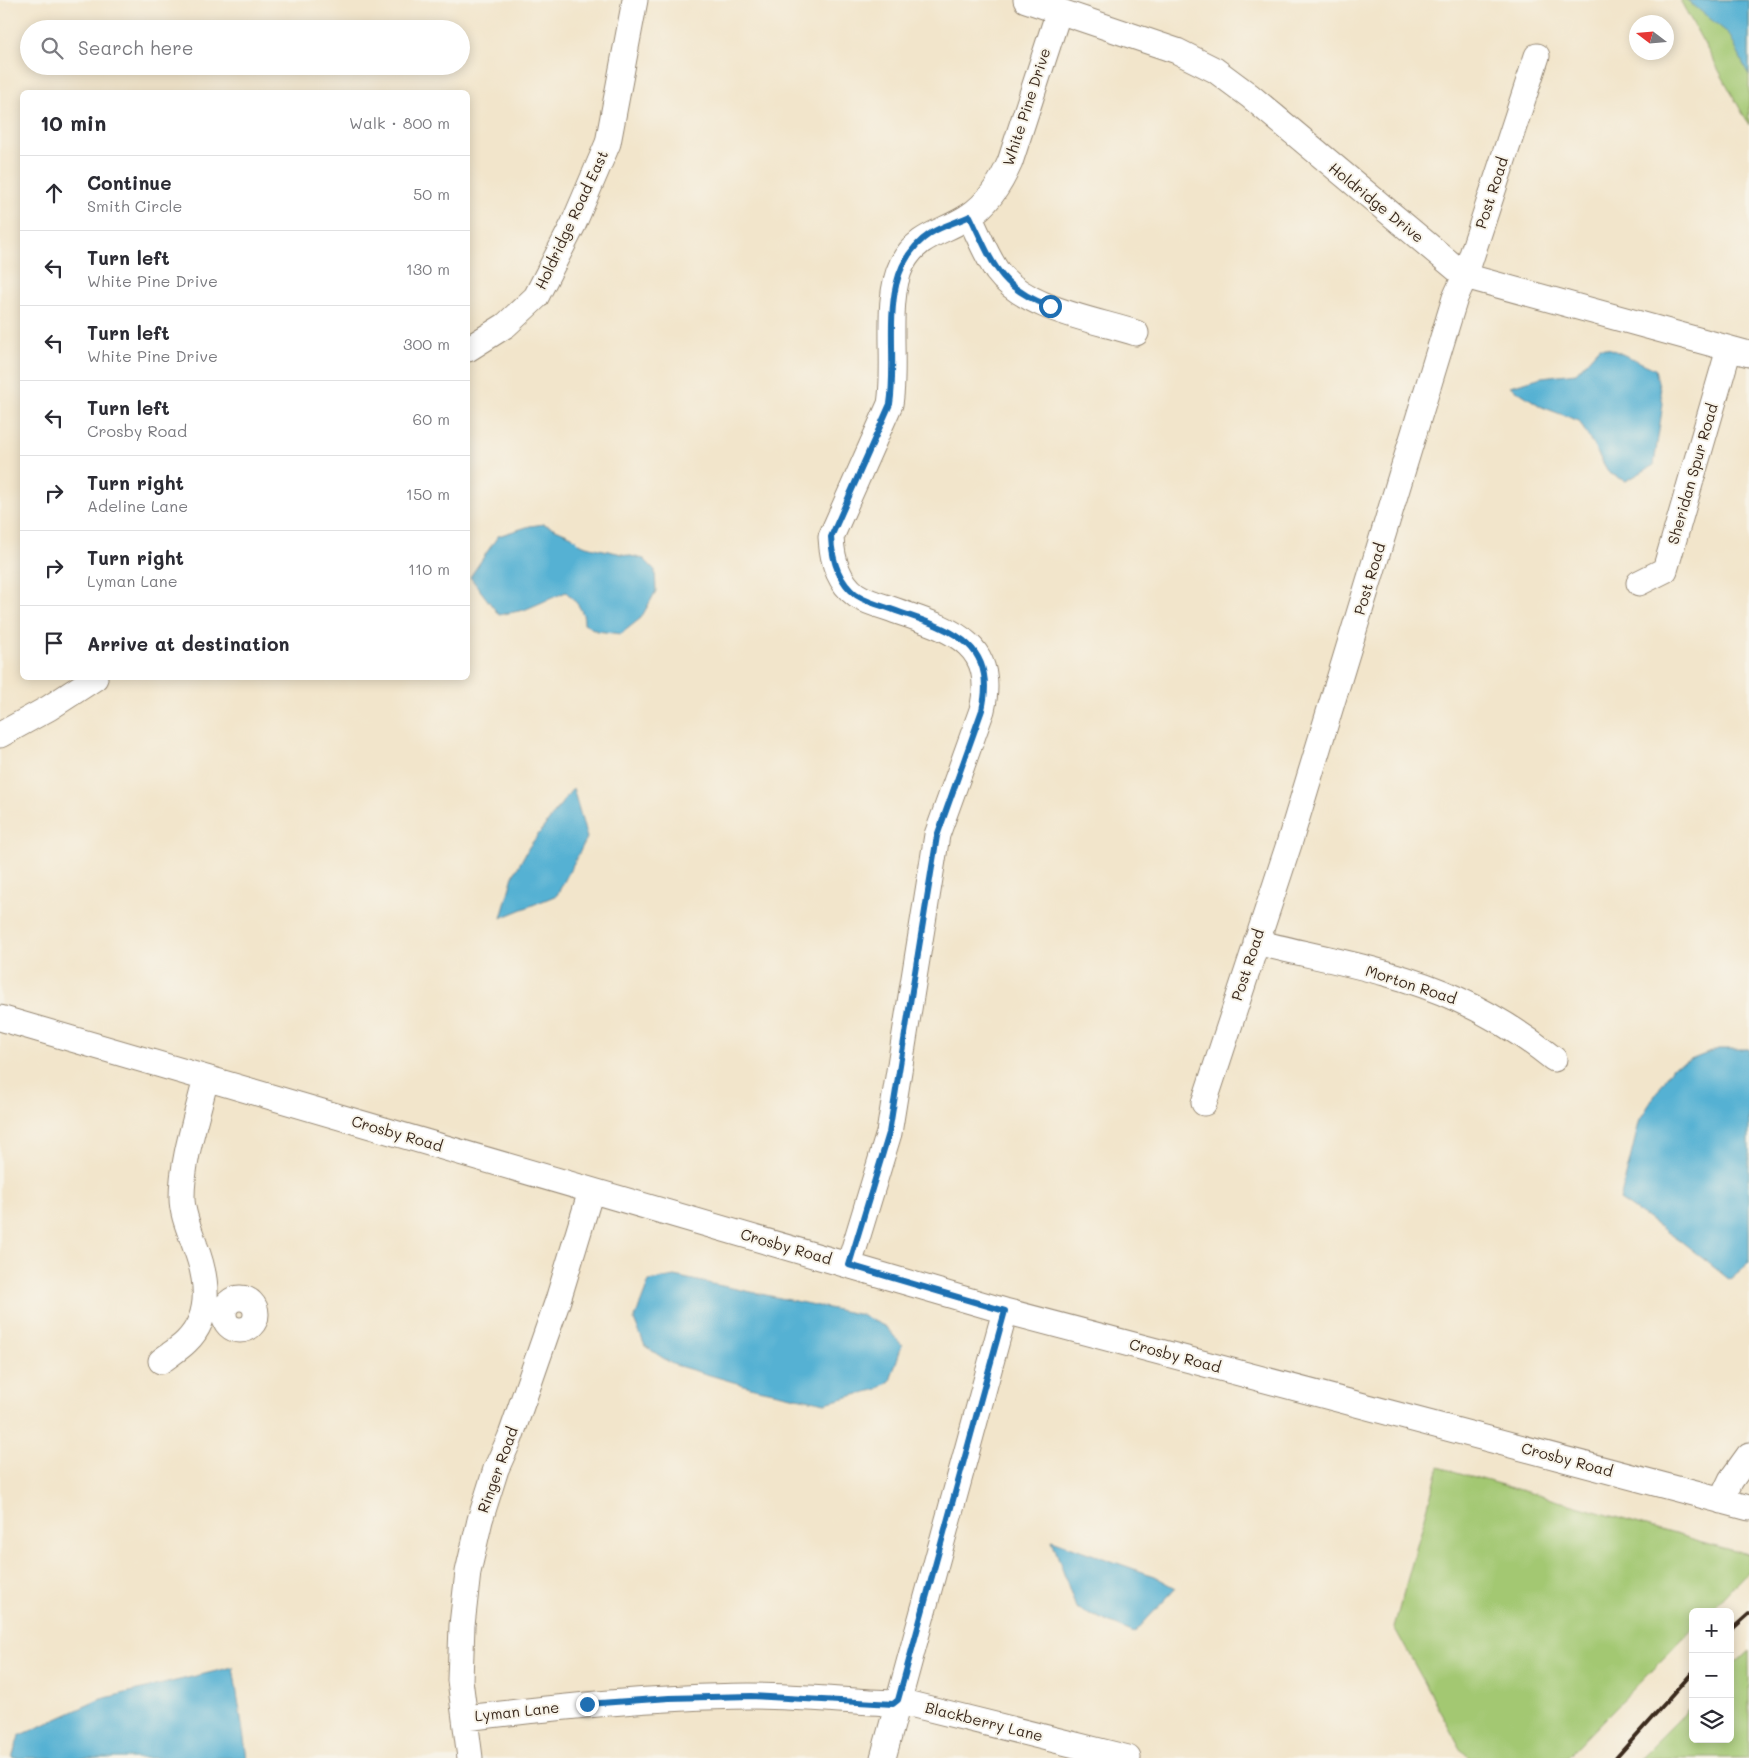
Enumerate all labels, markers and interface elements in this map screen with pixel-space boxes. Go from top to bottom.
north arrow [1629,15,1674,60]
search box [20,20,470,75]
icon: search [38,34,66,62]
text: Search here [78,35,194,60]
street label: White Pine Drive [998,45,1055,168]
text: 10 min [40,109,106,136]
text: Walk · 800 m [349,112,450,133]
street label: Holdridge Road East [530,147,612,292]
street label: Post Road [1470,154,1512,231]
street label: Holdridge Drive [1325,158,1428,247]
text: Continue [87,170,172,195]
icon: ahead [40,179,68,207]
text: 50 m [413,183,450,204]
text: Smith Circle [87,195,183,216]
text: Turn left [87,245,170,270]
icon: left [40,254,68,282]
text: 130 m [406,258,450,279]
text: White Pine Drive [87,270,218,291]
route start [1039,295,1062,318]
text: Turn left [87,320,170,345]
icon: left [40,329,68,357]
text: 300 m [403,333,450,354]
text: White Pine Drive [87,345,218,366]
text: Turn left [87,395,170,420]
street label: Sheridan Spur Road [1662,401,1722,547]
icon: left [40,404,68,432]
text: 60 m [413,408,450,429]
text: Crosby Road [87,420,187,441]
text: Turn right [87,470,184,495]
icon: right [40,479,68,507]
text: 150 m [406,483,450,504]
text: Adeline Lane [87,495,188,516]
street label: Post Road [1349,540,1389,617]
text: Turn right [87,545,184,570]
icon: right [40,554,68,582]
text: 110 m [408,558,450,579]
text: Lyman Lane [87,570,178,591]
icon: arrive [40,629,68,657]
text: Arrive at destination [87,631,290,656]
street label: Post Road [1226,926,1268,1003]
street label: Morton Road [1363,960,1459,1008]
street label: Crosby Road [349,1110,445,1156]
street label: Crosby Road [738,1223,834,1269]
street label: Crosby Road [1127,1333,1223,1377]
street label: Ringer Road [472,1424,522,1515]
street label: Crosby Road [1519,1437,1615,1481]
map controls [1689,1608,1734,1743]
button: + [1689,1608,1734,1653]
button: − [1689,1653,1734,1698]
route end [576,1693,599,1716]
street label: Lyman Lane [474,1697,560,1725]
street label: Blackberry Lane [923,1697,1045,1745]
button: layers [1689,1698,1734,1743]

